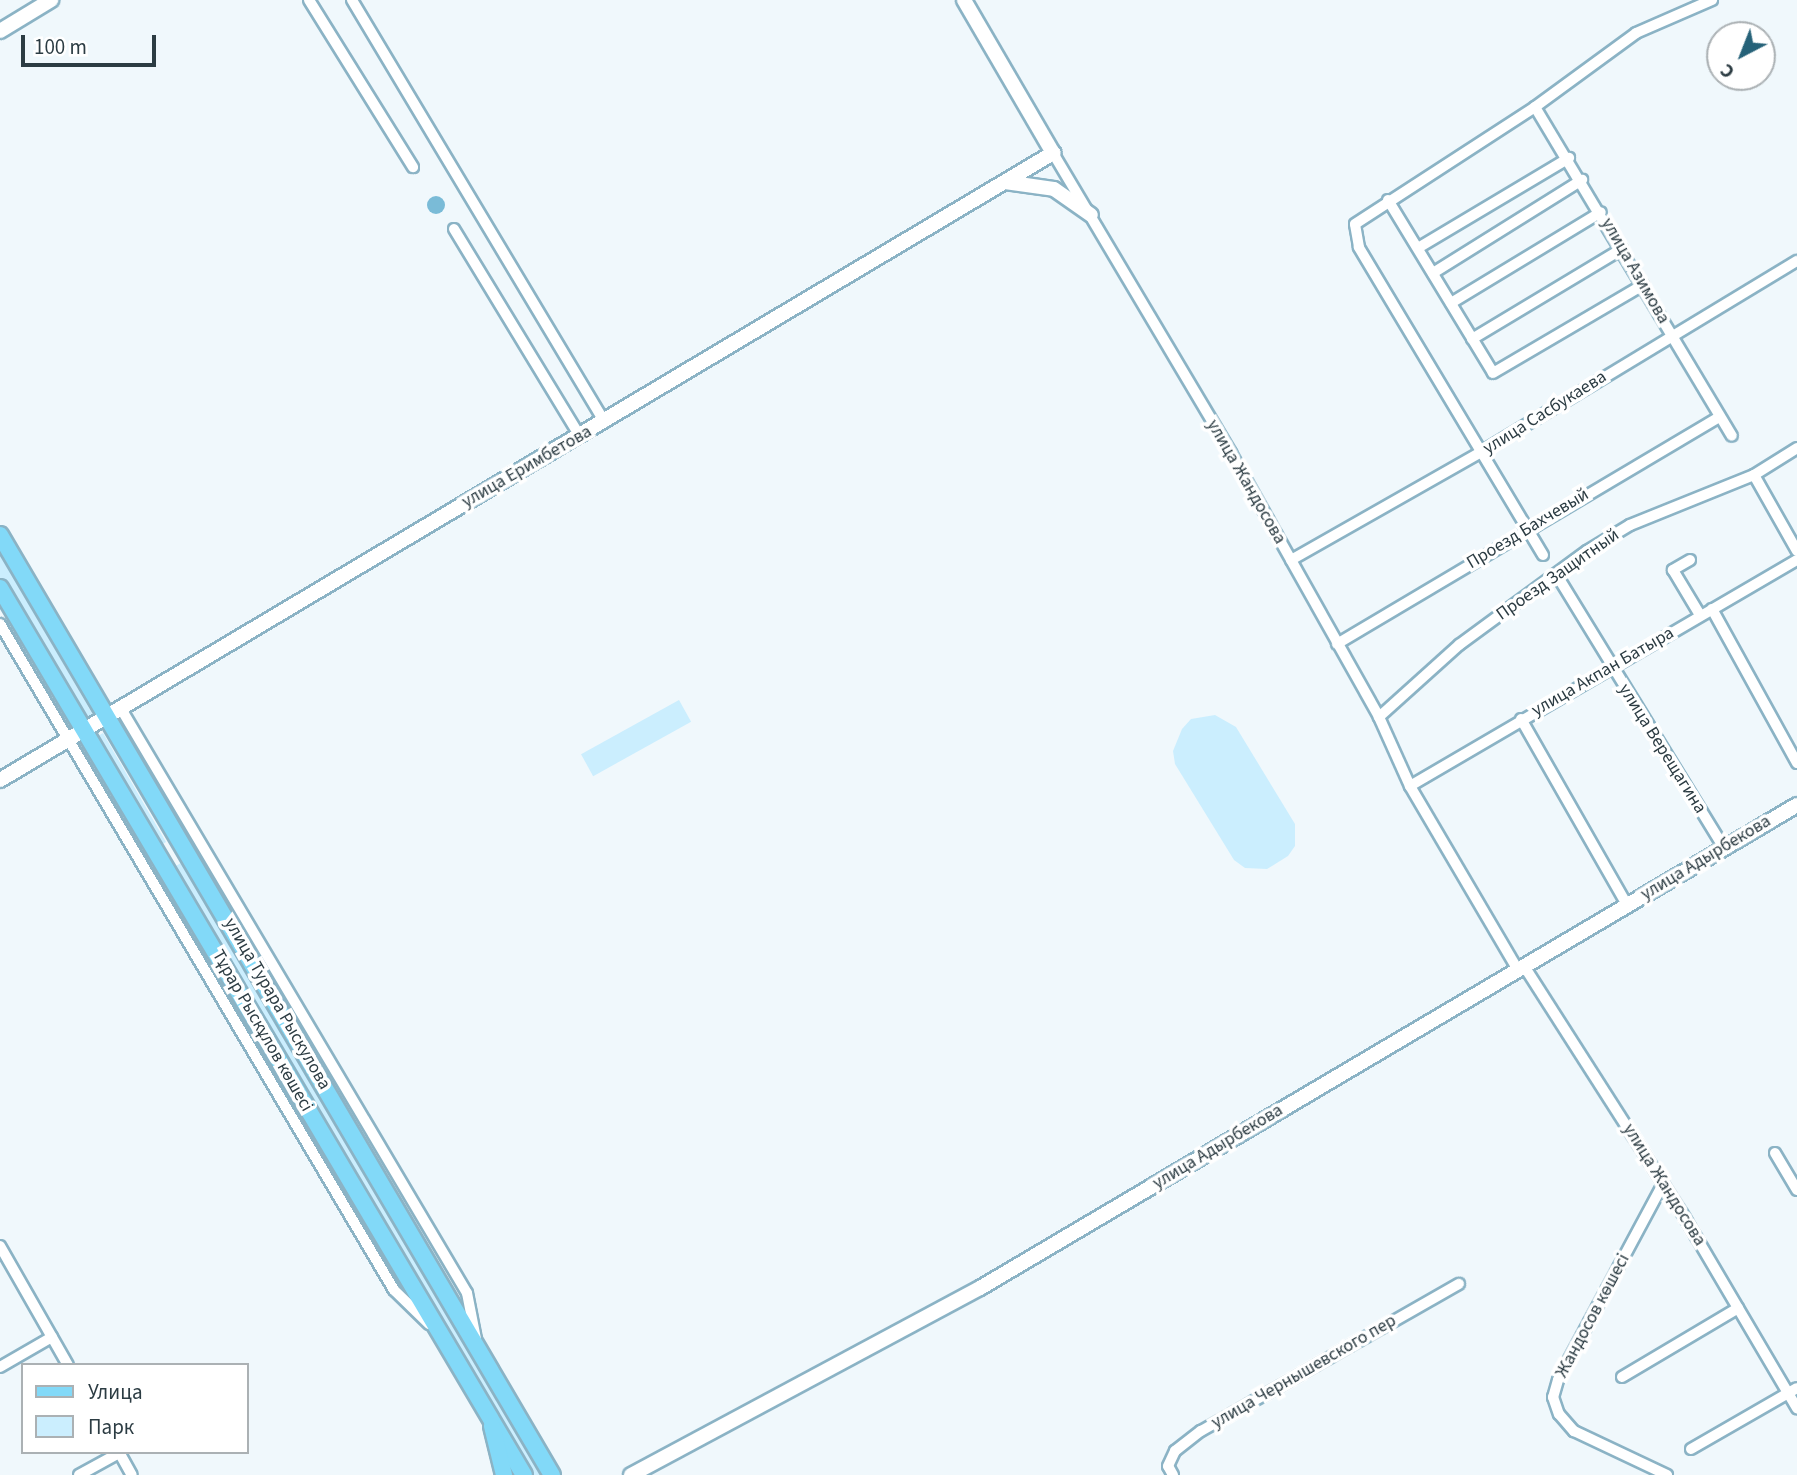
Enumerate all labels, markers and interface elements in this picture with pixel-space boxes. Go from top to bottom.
scale bar [24,21,159,65]
north arrow [1706,21,1776,91]
text: 100 m [34,32,87,62]
text: С [1715,57,1741,84]
street label: улица Азимова [1596,214,1674,328]
street label: улица Сасбукаева [1479,366,1611,460]
street label: улица Жандосова [1202,416,1290,548]
street label: улица Еримбетова [458,421,596,513]
street label: Проезд Бахчевый [1463,484,1593,574]
street label: Проезд Защитный [1492,525,1624,625]
street label: улица Акпан Батыра [1528,622,1678,722]
street label: улица Верещагина [1613,680,1711,818]
street label: улица Адырбекова [1637,811,1775,905]
street label: улица Турара Рыскулова [219,914,335,1094]
street label: Тұрар Рыскұлов көшесі [207,946,317,1116]
street label: улица Адырбекова [1149,1100,1287,1194]
street label: улица Жандосова [1618,1120,1710,1250]
street label: Жандосов көшесі [1551,1250,1635,1382]
street label: улица Чернышевского пер [1208,1310,1400,1434]
legend [21,1363,248,1454]
text: Улица [88,1377,143,1407]
text: Парк [88,1412,134,1442]

